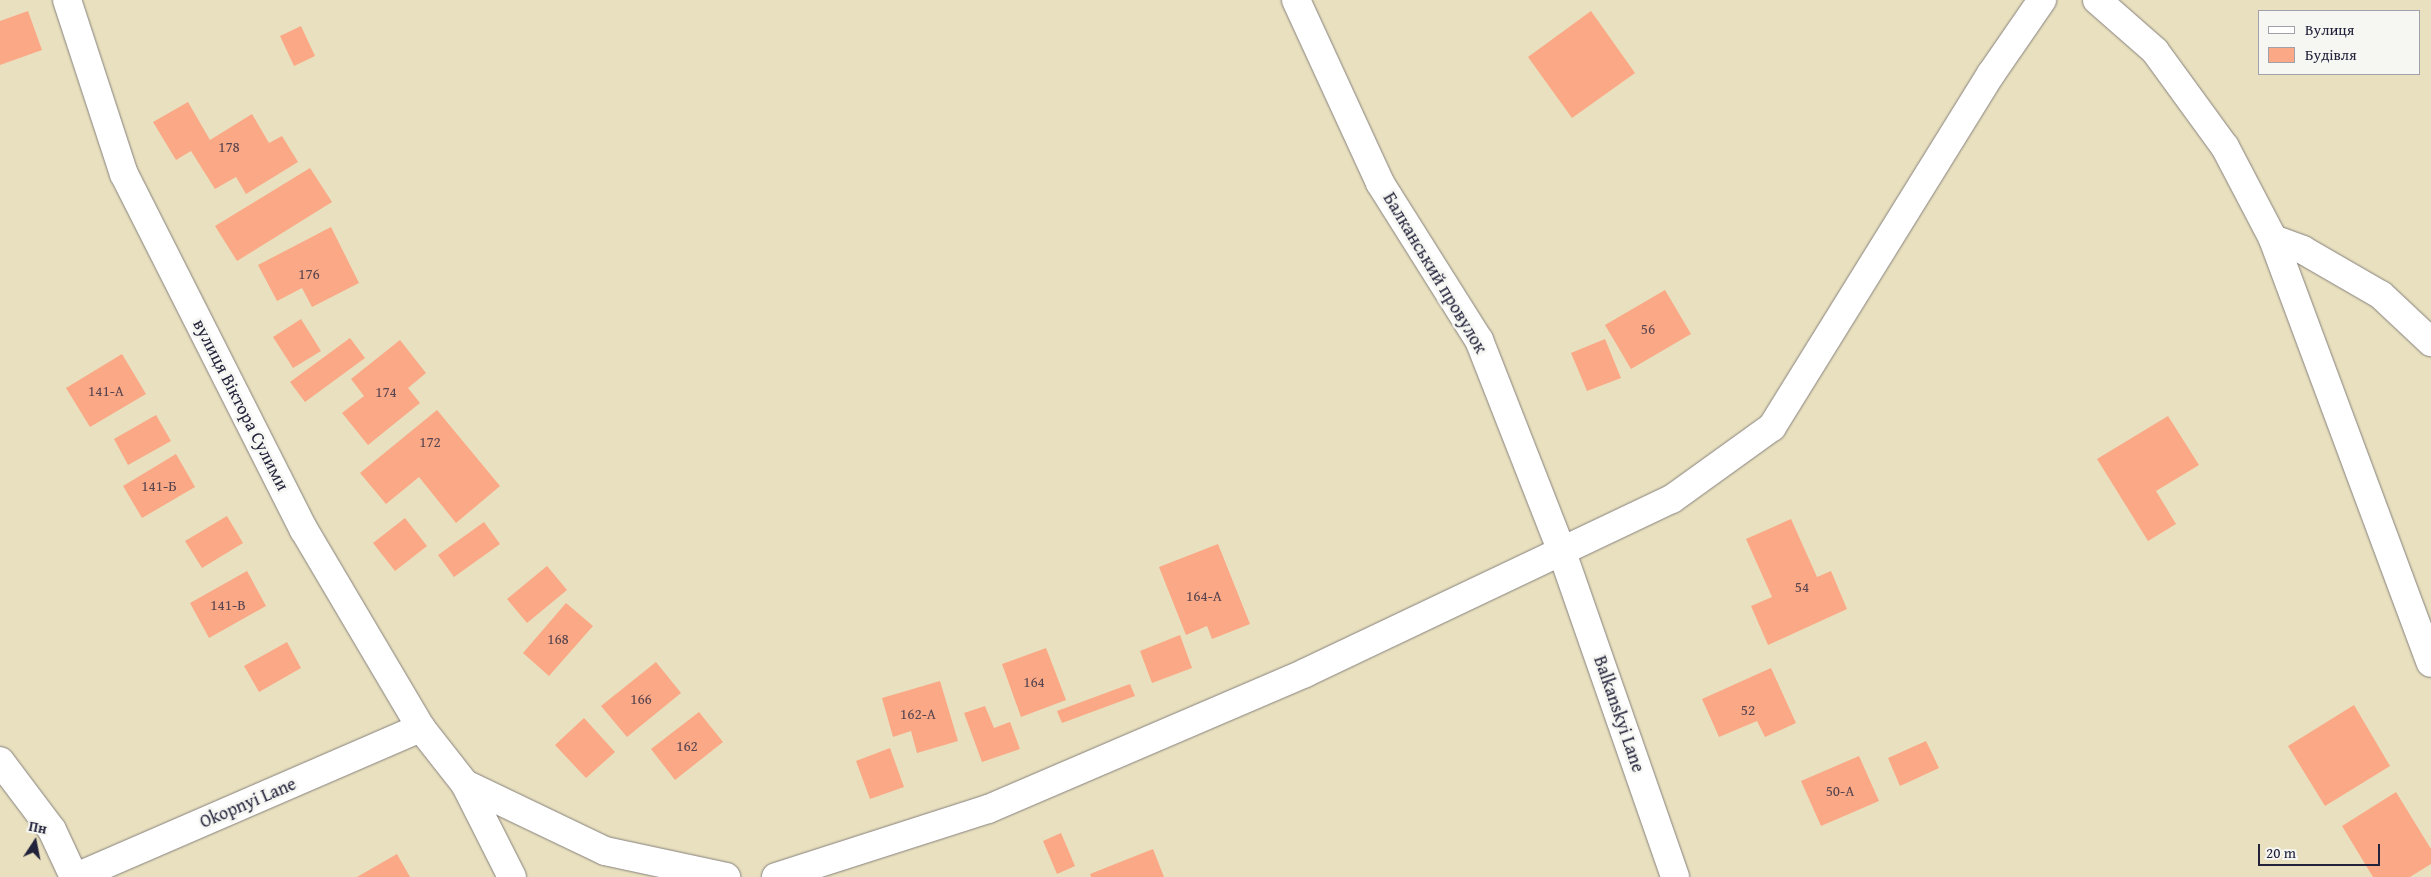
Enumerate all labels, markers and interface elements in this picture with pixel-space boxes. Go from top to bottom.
legend [2258,10,2421,75]
text: Вулиця [2305,19,2354,40]
text: Будівля [2305,44,2357,65]
house number: 178 [218,138,240,156]
street label: Балканський провулок [1378,189,1492,357]
house number: 176 [298,265,320,283]
street label: вулиця Віктора Сулими [188,316,294,494]
house number: 56 [1641,320,1655,338]
house number: 141-А [88,382,124,400]
house number: 174 [375,383,397,401]
house number: 172 [419,433,441,451]
house number: 141-Б [141,477,177,495]
house number: 54 [1795,578,1809,596]
house number: 164-А [1186,587,1222,605]
house number: 141-В [210,596,246,614]
house number: 168 [547,630,569,648]
street label: Balkanskyi Lane [1589,653,1649,775]
house number: 164 [1023,673,1045,691]
house number: 166 [630,690,652,708]
house number: 52 [1741,701,1755,719]
house number: 162-А [900,705,936,723]
house number: 162 [676,737,698,755]
street label: Okopnyi Lane [197,773,299,833]
house number: 50-А [1826,782,1854,800]
text: Пн [27,816,49,839]
north arrow [10,817,60,867]
scale bar [2261,834,2384,866]
text: 20 m [2266,842,2296,863]

